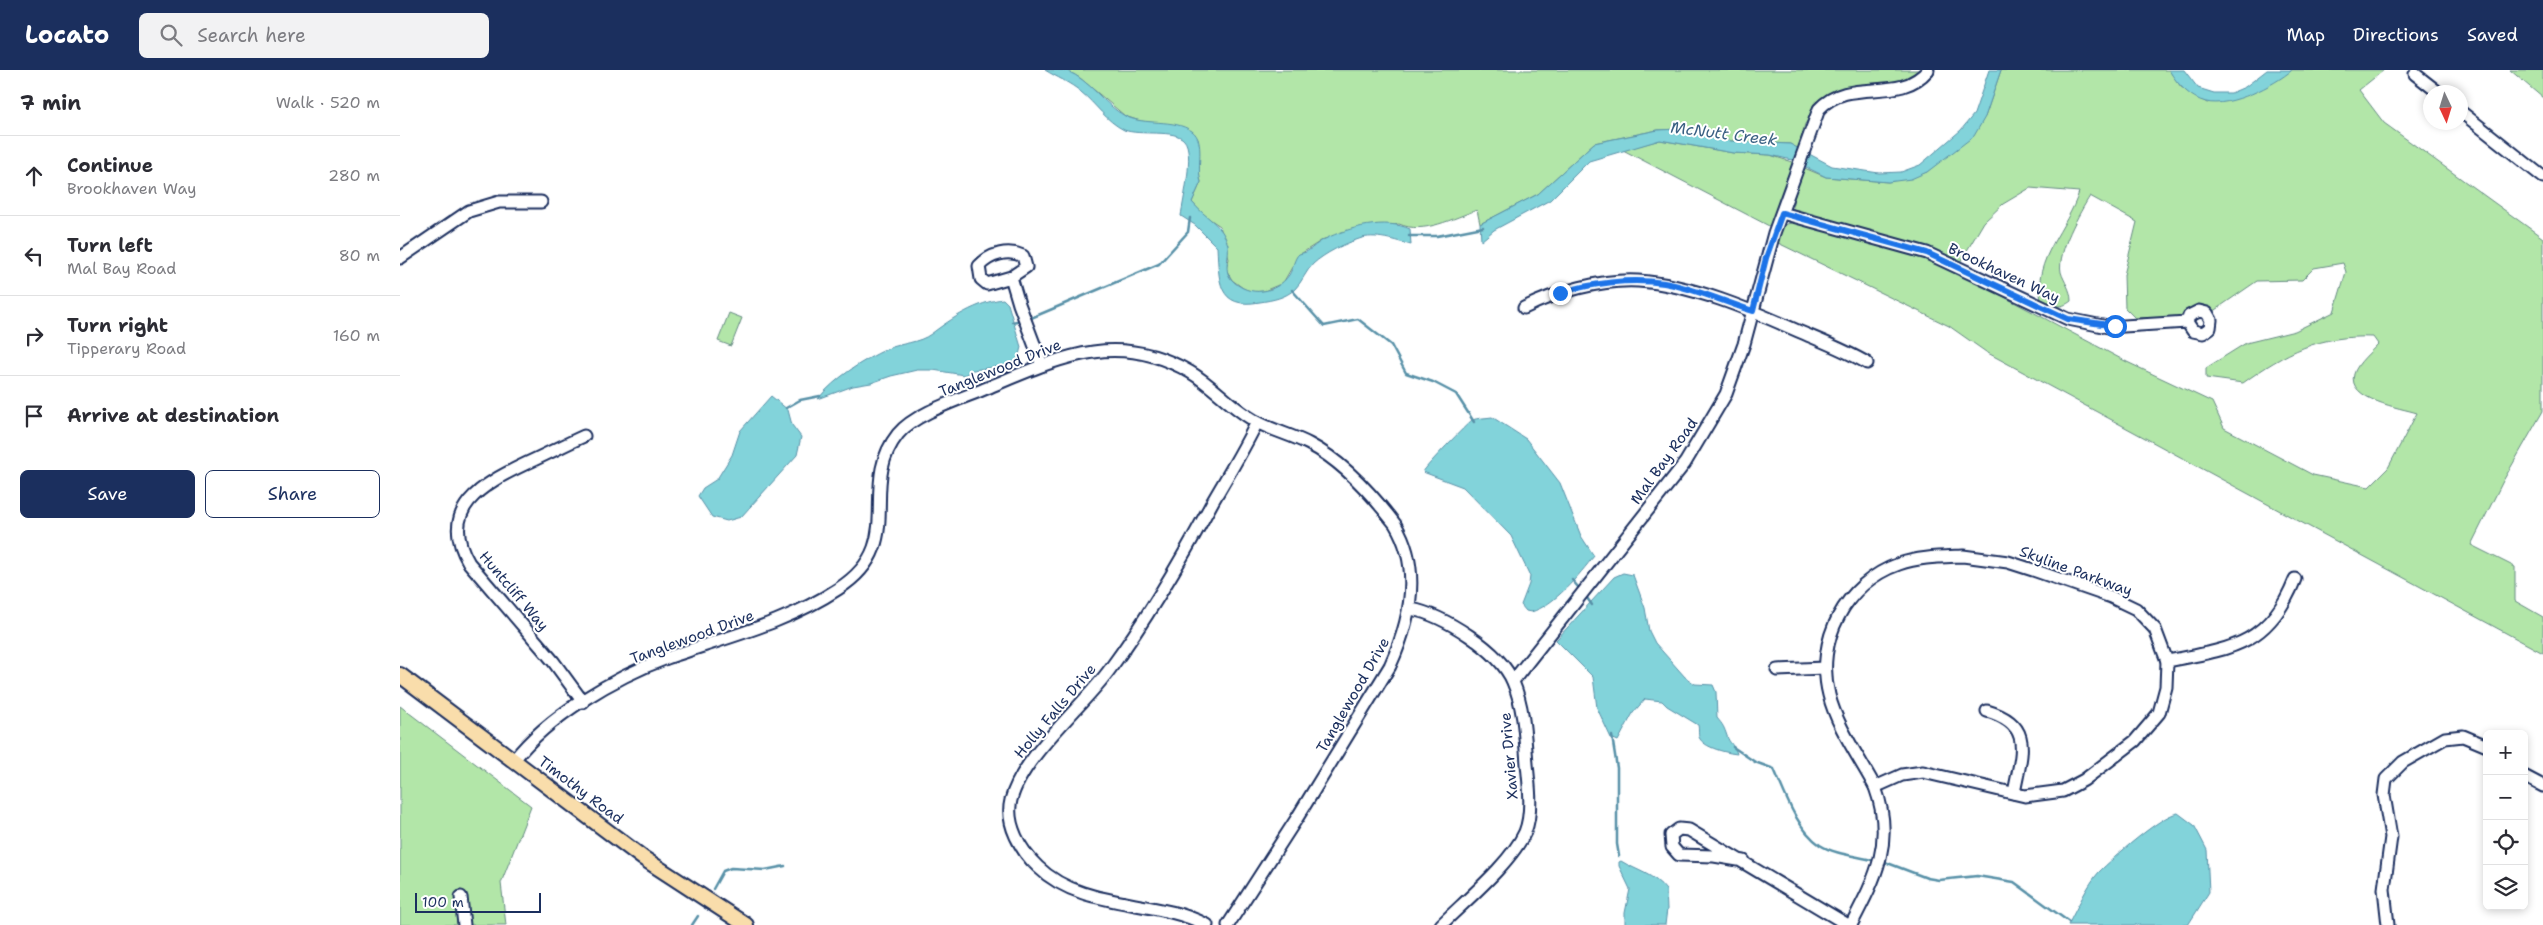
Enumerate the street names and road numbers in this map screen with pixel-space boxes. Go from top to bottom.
street label: Brookhaven Way [1945,238,2063,308]
street label: Tanglewood Drive [936,334,1064,402]
street label: Mal Bay Road [1626,413,1702,508]
street label: Skyline Parkway [2017,541,2135,601]
street label: Huntcliff Way [475,547,553,635]
street label: Tanglewood Drive [627,605,757,669]
street label: Tanglewood Drive [1312,634,1394,756]
street label: Holly Falls Drive [1010,660,1100,762]
street label: Xavier Drive [1495,712,1523,800]
street label: Timothy Road [534,751,628,829]

